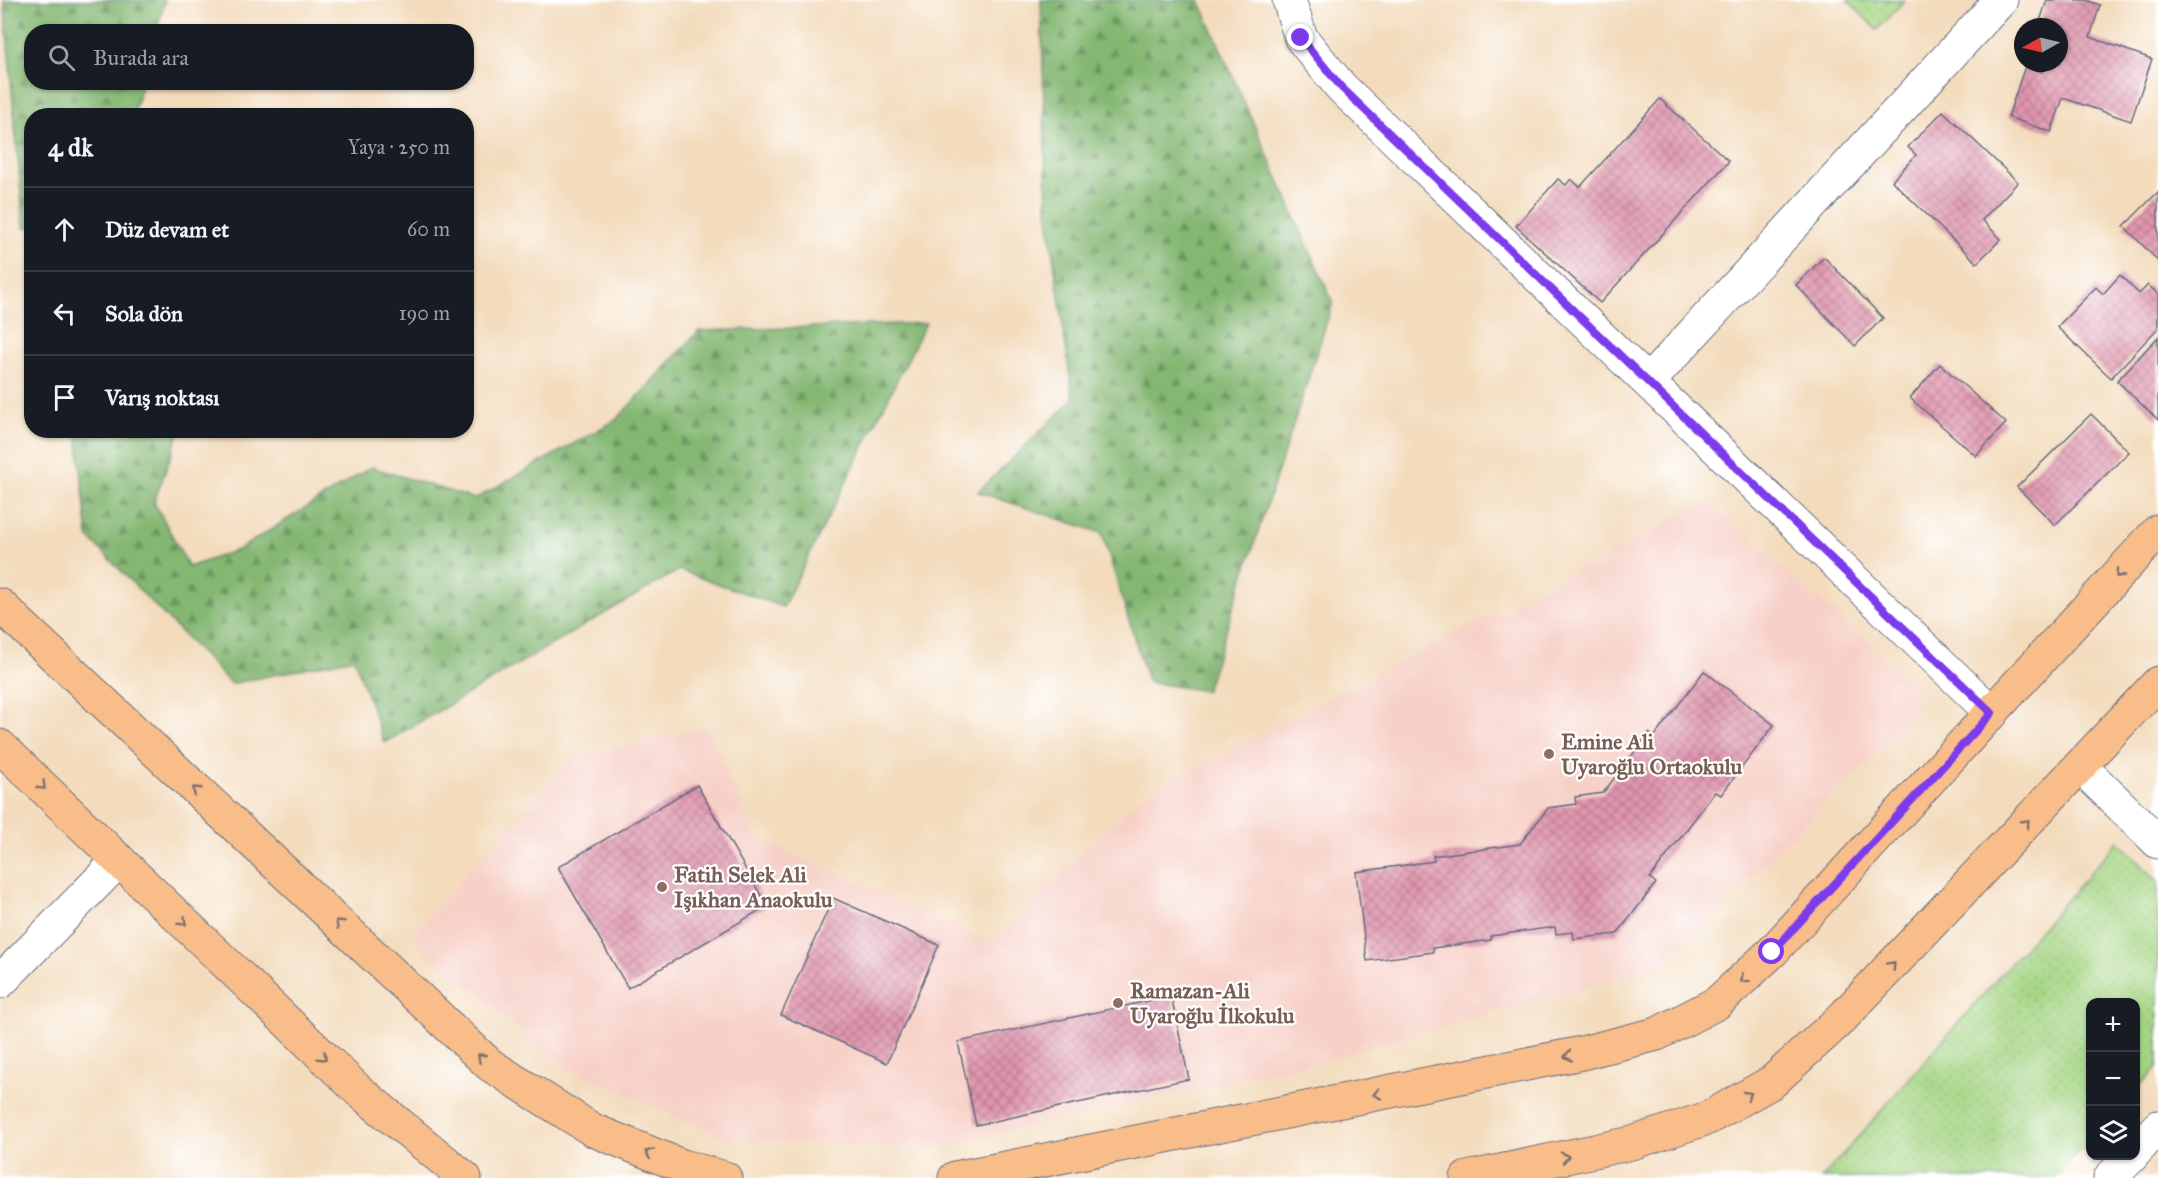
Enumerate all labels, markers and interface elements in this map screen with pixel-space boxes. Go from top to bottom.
north arrow [2014,18,2068,72]
search box [24,24,474,90]
route end [1287,24,1313,50]
icon: search [45,41,78,74]
text: Burada ara [93,44,189,71]
text: 4 dk [48,131,93,163]
text: Yaya · 250 m [348,135,450,159]
icon: ahead [48,213,81,246]
text: Düz devam et [105,216,229,243]
text: 60 m [407,217,450,241]
icon: left [48,297,81,330]
text: Sola dön [105,300,183,327]
text: 190 m [399,301,450,325]
icon: arrive [48,381,81,414]
text: Varış noktası [105,384,219,411]
one-way arrow [2115,566,2126,577]
place label: Emine Ali Uyaroğlu Ortaokulu [1561,728,1743,780]
marker: Emine Ali Uyaroğlu Ortaokulu [1542,747,1556,761]
one-way arrow [35,779,46,790]
one-way arrow [192,786,203,797]
one-way arrow [2019,819,2030,829]
place label: Fatih Selek Ali Işıkhan Anaokulu [674,861,833,913]
marker: Fatih Selek Ali Işıkhan Anaokulu [655,880,669,894]
one-way arrow [175,914,186,925]
one-way arrow [335,920,346,931]
route start [1758,938,1784,964]
one-way arrow [1885,961,1896,972]
one-way arrow [1740,972,1750,983]
place label: Ramazan-Ali Uyaroğlu İlkokulu [1130,977,1295,1029]
marker: Ramazan-Ali Uyaroğlu İlkokulu [1111,996,1125,1010]
map controls [2086,998,2140,1160]
button: + [2086,998,2140,1052]
one-way arrow [1564,1049,1574,1062]
one-way arrow [317,1050,327,1061]
button: − [2086,1052,2140,1106]
one-way arrow [477,1053,488,1064]
one-way arrow [1372,1087,1382,1100]
one-way arrow [1742,1091,1752,1102]
button: layers [2086,1106,2140,1160]
one-way arrow [645,1148,656,1160]
one-way arrow [1560,1151,1570,1164]

